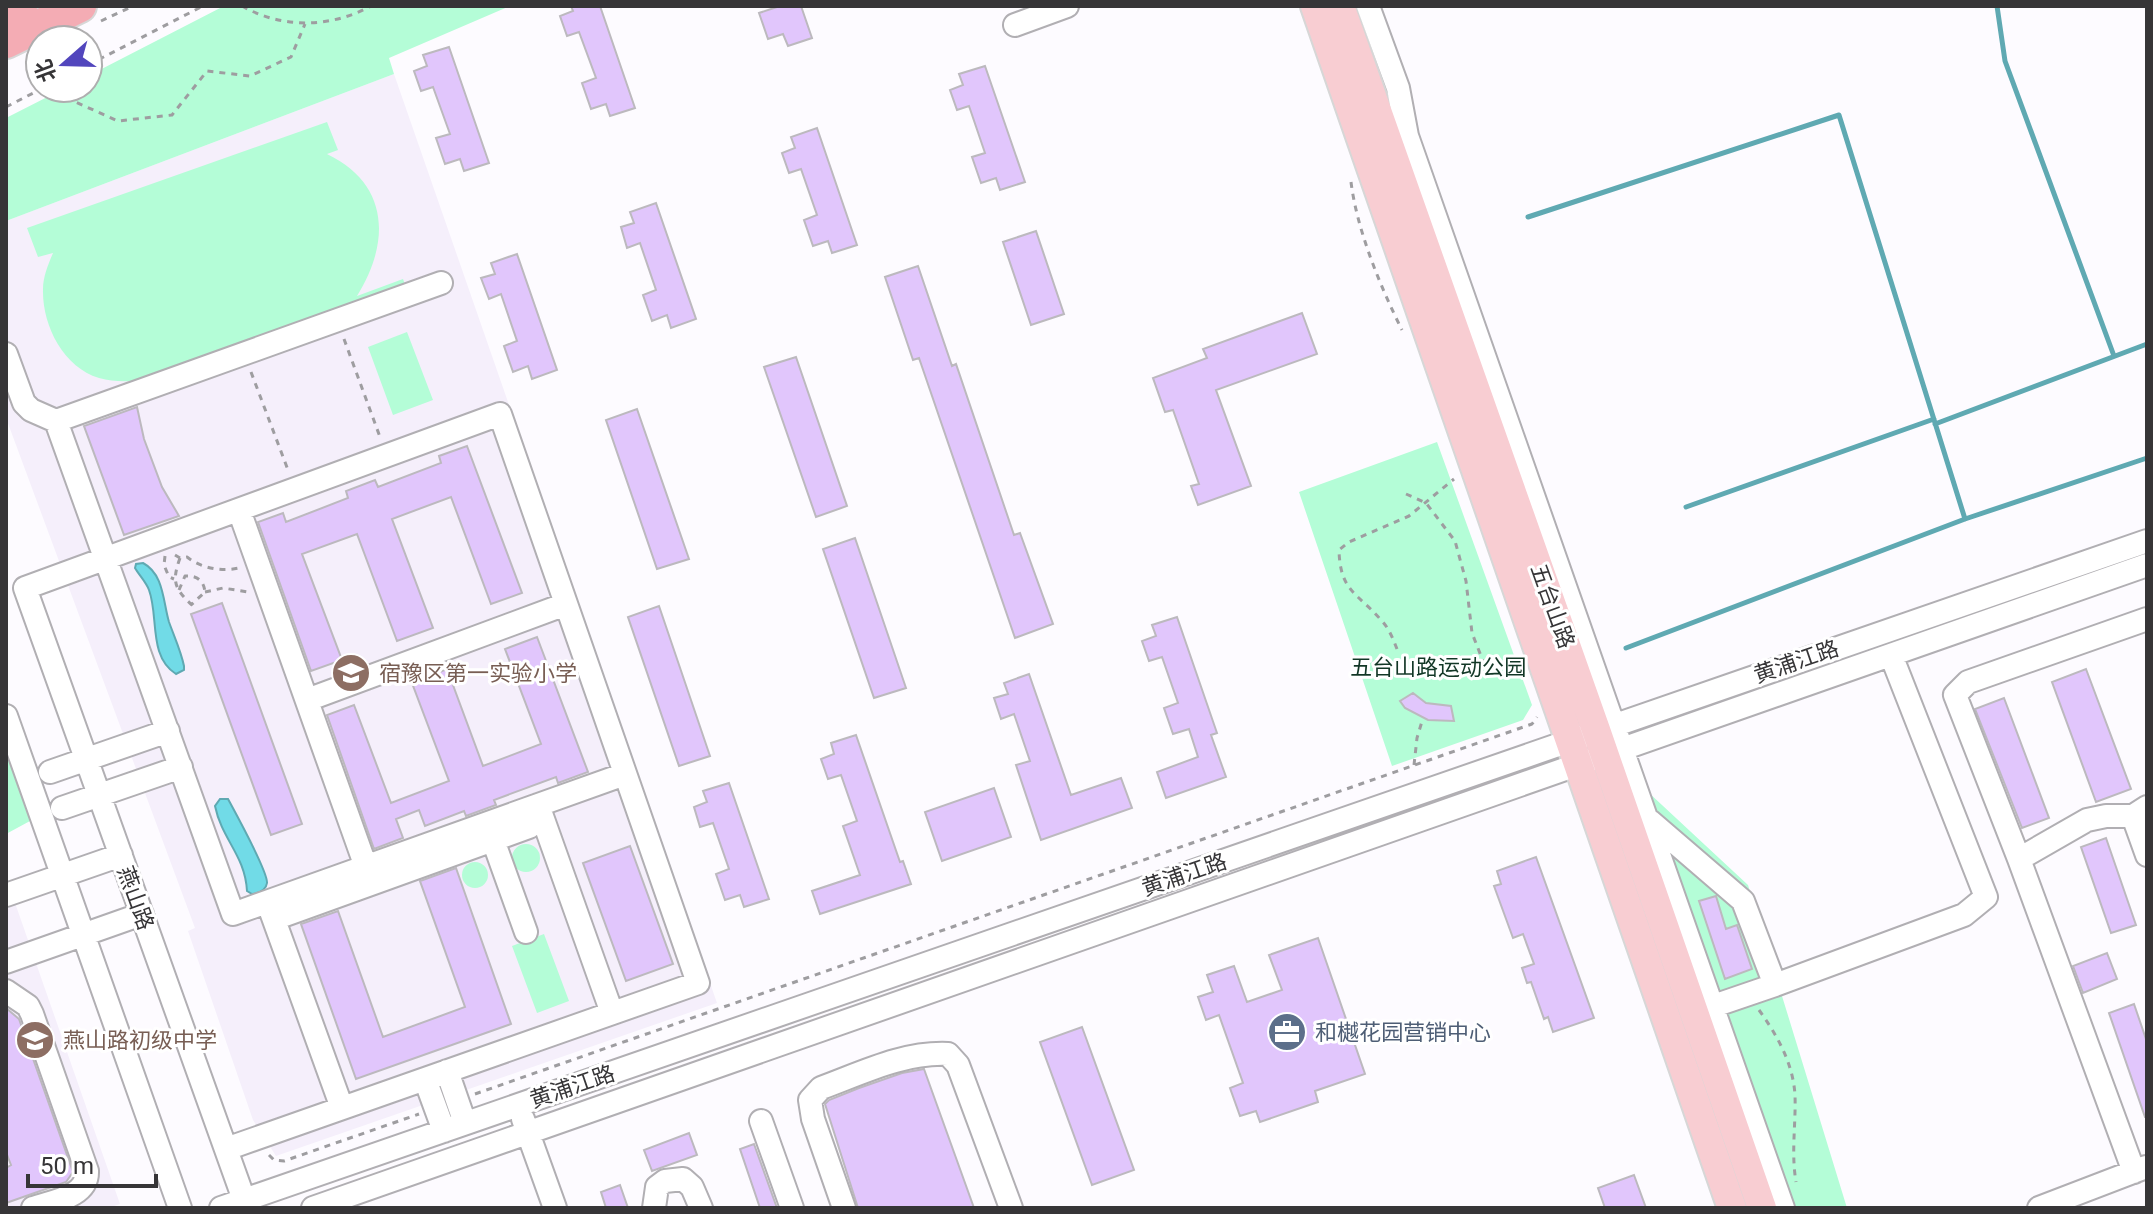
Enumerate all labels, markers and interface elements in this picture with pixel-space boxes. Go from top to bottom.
north arrow [24,24,104,104]
text: 北 [30,56,61,85]
street label: 五台山路 [1526,561,1579,652]
street label: 黄浦江路 [1750,635,1842,688]
school or university icon: 宿豫区第一实验小学 [330,652,372,694]
park label: 五台山路运动公园 [1350,655,1526,680]
place label: 宿豫区第一实验小学 [379,661,577,686]
street label: 黄浦江路 [1138,848,1230,901]
street label: 燕山路 [112,863,159,933]
office icon: 和樾花园营销中心 [1266,1011,1308,1053]
school or university icon: 燕山路初级中学 [14,1019,56,1061]
place label: 和樾花园营销中心 [1315,1020,1491,1045]
place label: 燕山路初级中学 [63,1028,217,1053]
street label: 黄浦江路 [526,1060,618,1113]
scale bar [28,1138,156,1188]
text: 50 m [40,1152,94,1180]

